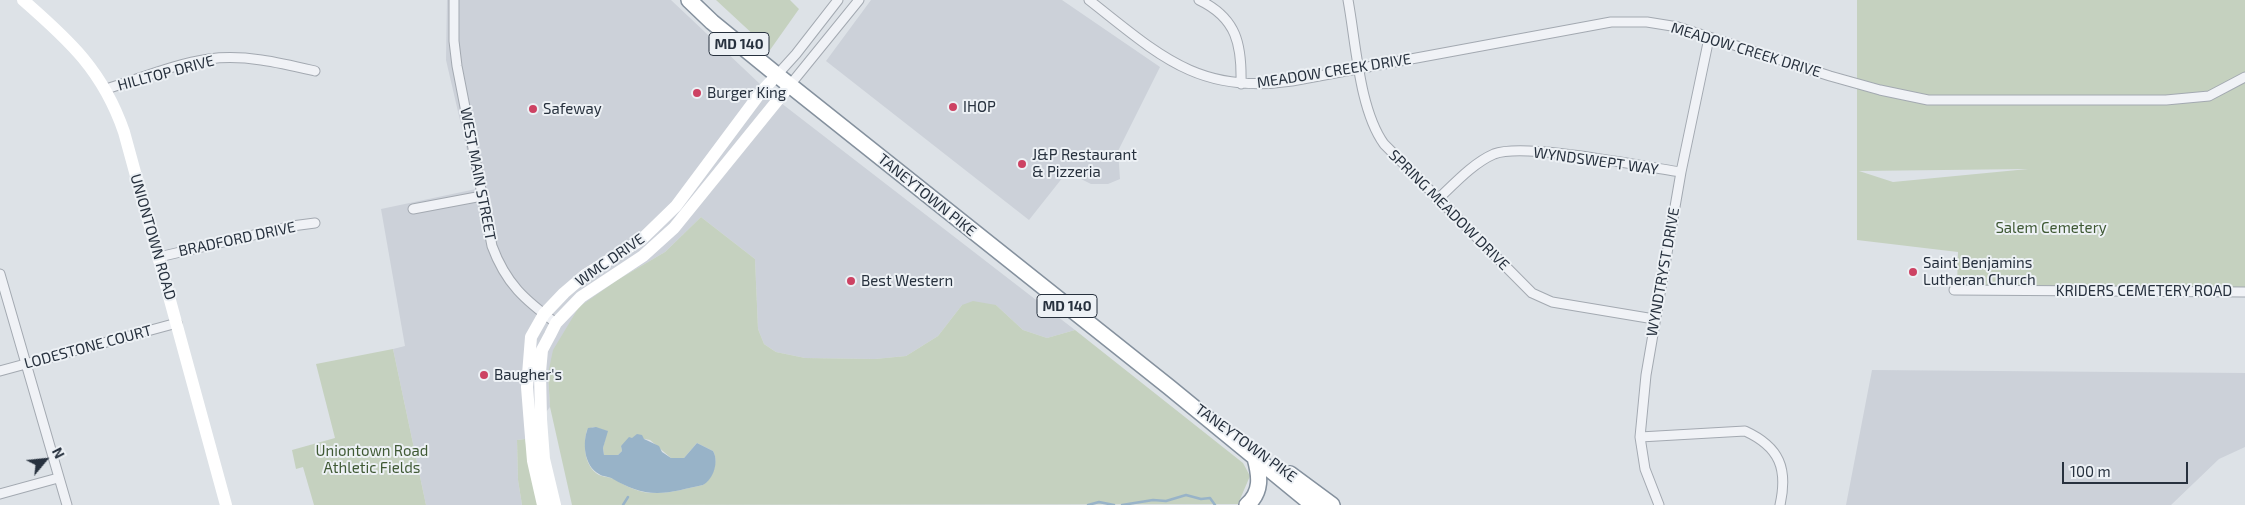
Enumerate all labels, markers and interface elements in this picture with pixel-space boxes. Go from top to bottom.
street label: MEADOW CREEK DRIVE [1669,19,1823,81]
road number: MD 140 [709,33,769,56]
street label: MEADOW CREEK DRIVE [1256,50,1412,92]
street label: HILLTOP DRIVE [116,51,216,95]
place label: Burger King [707,84,786,102]
marker: Burger King [691,87,703,99]
place label: IHOP [963,98,996,116]
place label: Safeway [543,100,602,118]
marker: IHOP [947,101,959,113]
marker: Safeway [527,103,539,115]
street label: WEST MAIN STREET [456,106,500,242]
street label: WYNDSWEPT WAY [1532,143,1660,179]
place label: J&P Restaurant & Pizzeria [1032,146,1137,181]
street label: SPRING MEADOW DRIVE [1385,146,1513,274]
street label: TANEYTOWN PIKE [874,150,980,240]
marker: J&P Restaurant & Pizzeria [1016,158,1028,170]
street label: UNIONTOWN ROAD [126,172,180,302]
street label: WYNDTRYST DRIVE [1643,206,1683,338]
street label: BRADFORD DRIVE [177,218,297,260]
park label: Salem Cemetery [1995,219,2107,237]
street label: WMC DRIVE [572,230,648,290]
place label: Saint Benjamins Lutheran Church [1923,254,2036,289]
marker: Saint Benjamins Lutheran Church [1907,266,1919,278]
place label: Best Western [861,272,953,290]
marker: Best Western [845,275,857,287]
street label: KRIDERS CEMETERY ROAD [2056,282,2232,300]
road number: MD 140 [1037,294,1097,318]
street label: LODESTONE COURT [22,321,154,373]
place label: Baugher's [494,366,562,384]
marker: Baugher's [478,369,490,381]
street label: TANEYTOWN PIKE [1192,400,1300,486]
north arrow [20,435,70,485]
park label: Uniontown Road Athletic Fields [316,442,428,477]
text: N [49,444,69,461]
scale bar [2065,452,2191,484]
text: 100 m [2070,462,2111,480]

